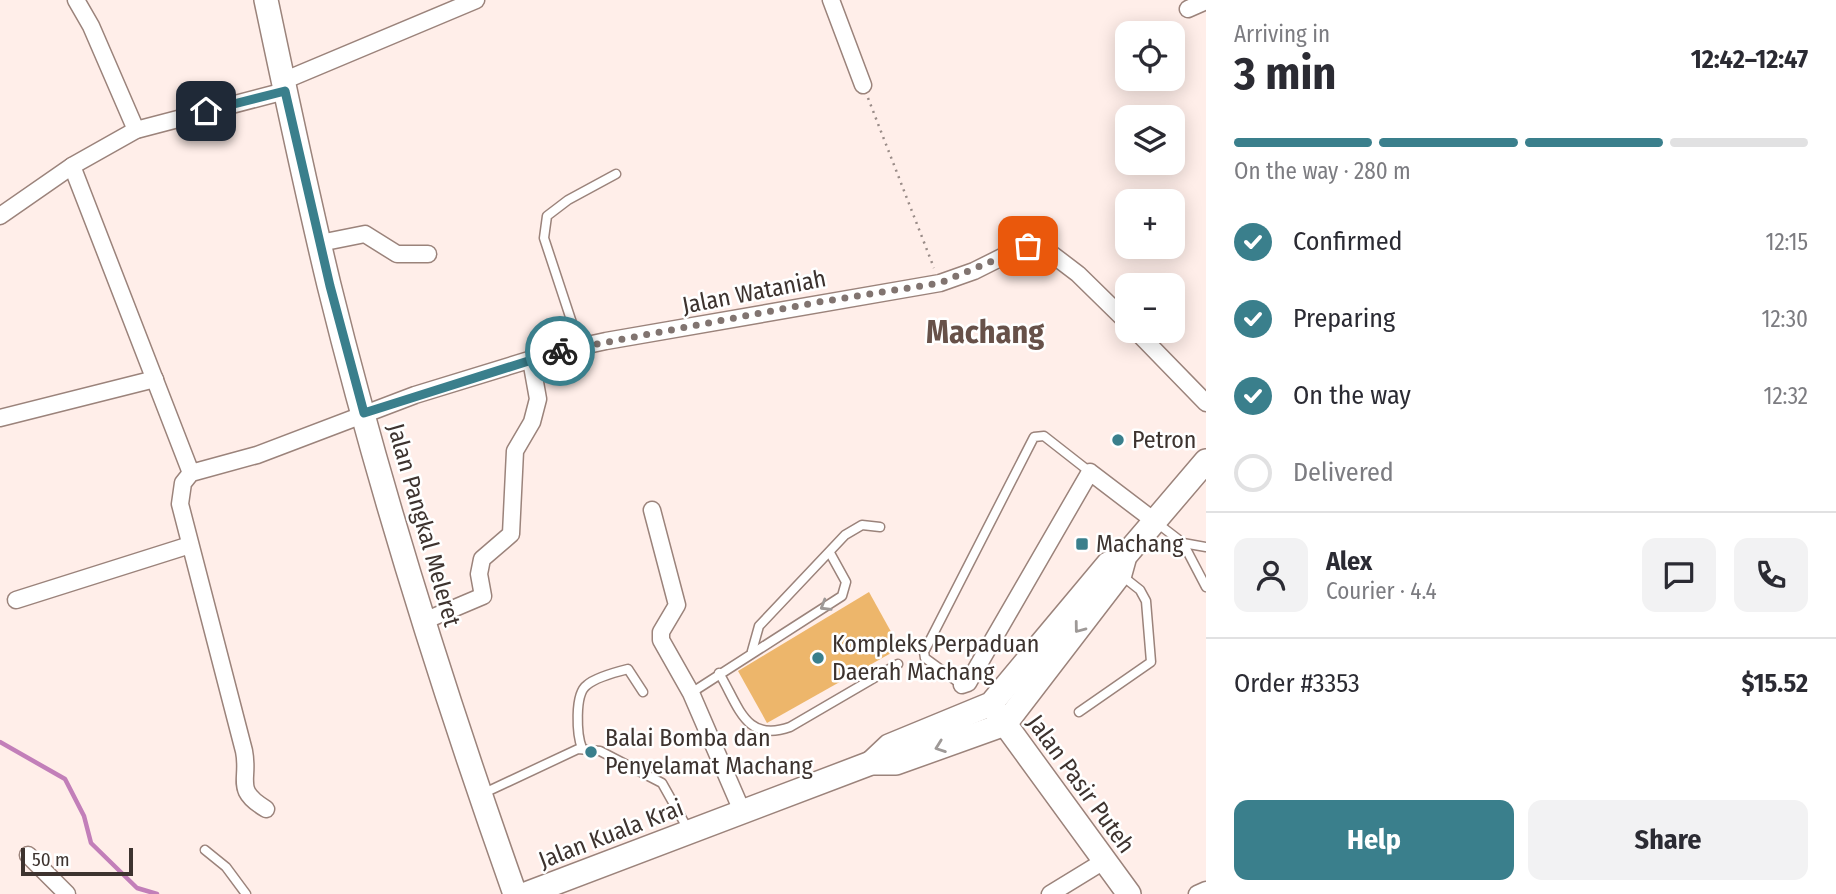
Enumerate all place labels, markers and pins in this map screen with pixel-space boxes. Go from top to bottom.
pin [176,81,236,141]
pin [998,216,1058,276]
place label: Petron [1132,426,1197,454]
marker: Petron [1110,432,1126,448]
place label: Machang [1096,530,1184,558]
marker: Machang [1074,536,1090,552]
place label: Kompleks Perpaduan Daerah Machang [832,630,1039,686]
marker: Kompleks Perpaduan Daerah Machang [810,650,826,666]
place label: Balai Bomba dan Penyelamat Machang [605,724,813,780]
marker: Balai Bomba dan Penyelamat Machang [583,744,599,760]

